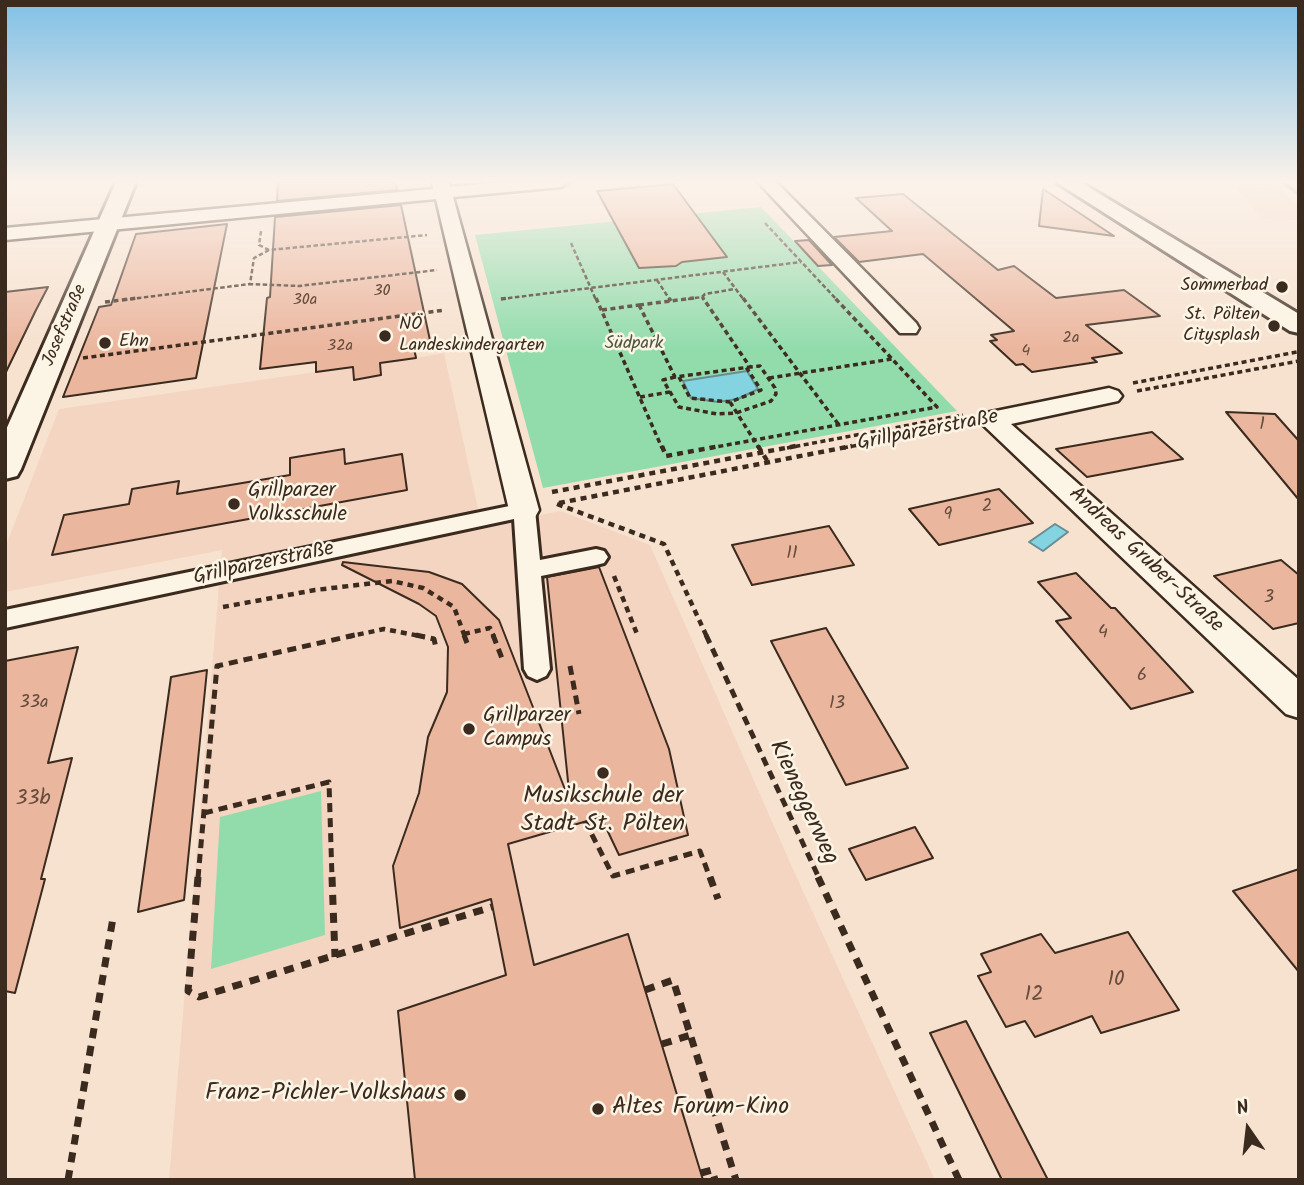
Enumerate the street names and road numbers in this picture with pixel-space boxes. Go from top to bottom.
street label: Josefstraße [39,282,93,370]
street label: Grillparzerstraße [855,406,1001,458]
street label: Andreas Gruber-Straße [1062,483,1228,639]
street label: Grillparzerstraße [191,538,337,592]
street label: Kieneggerweg [761,736,843,870]

